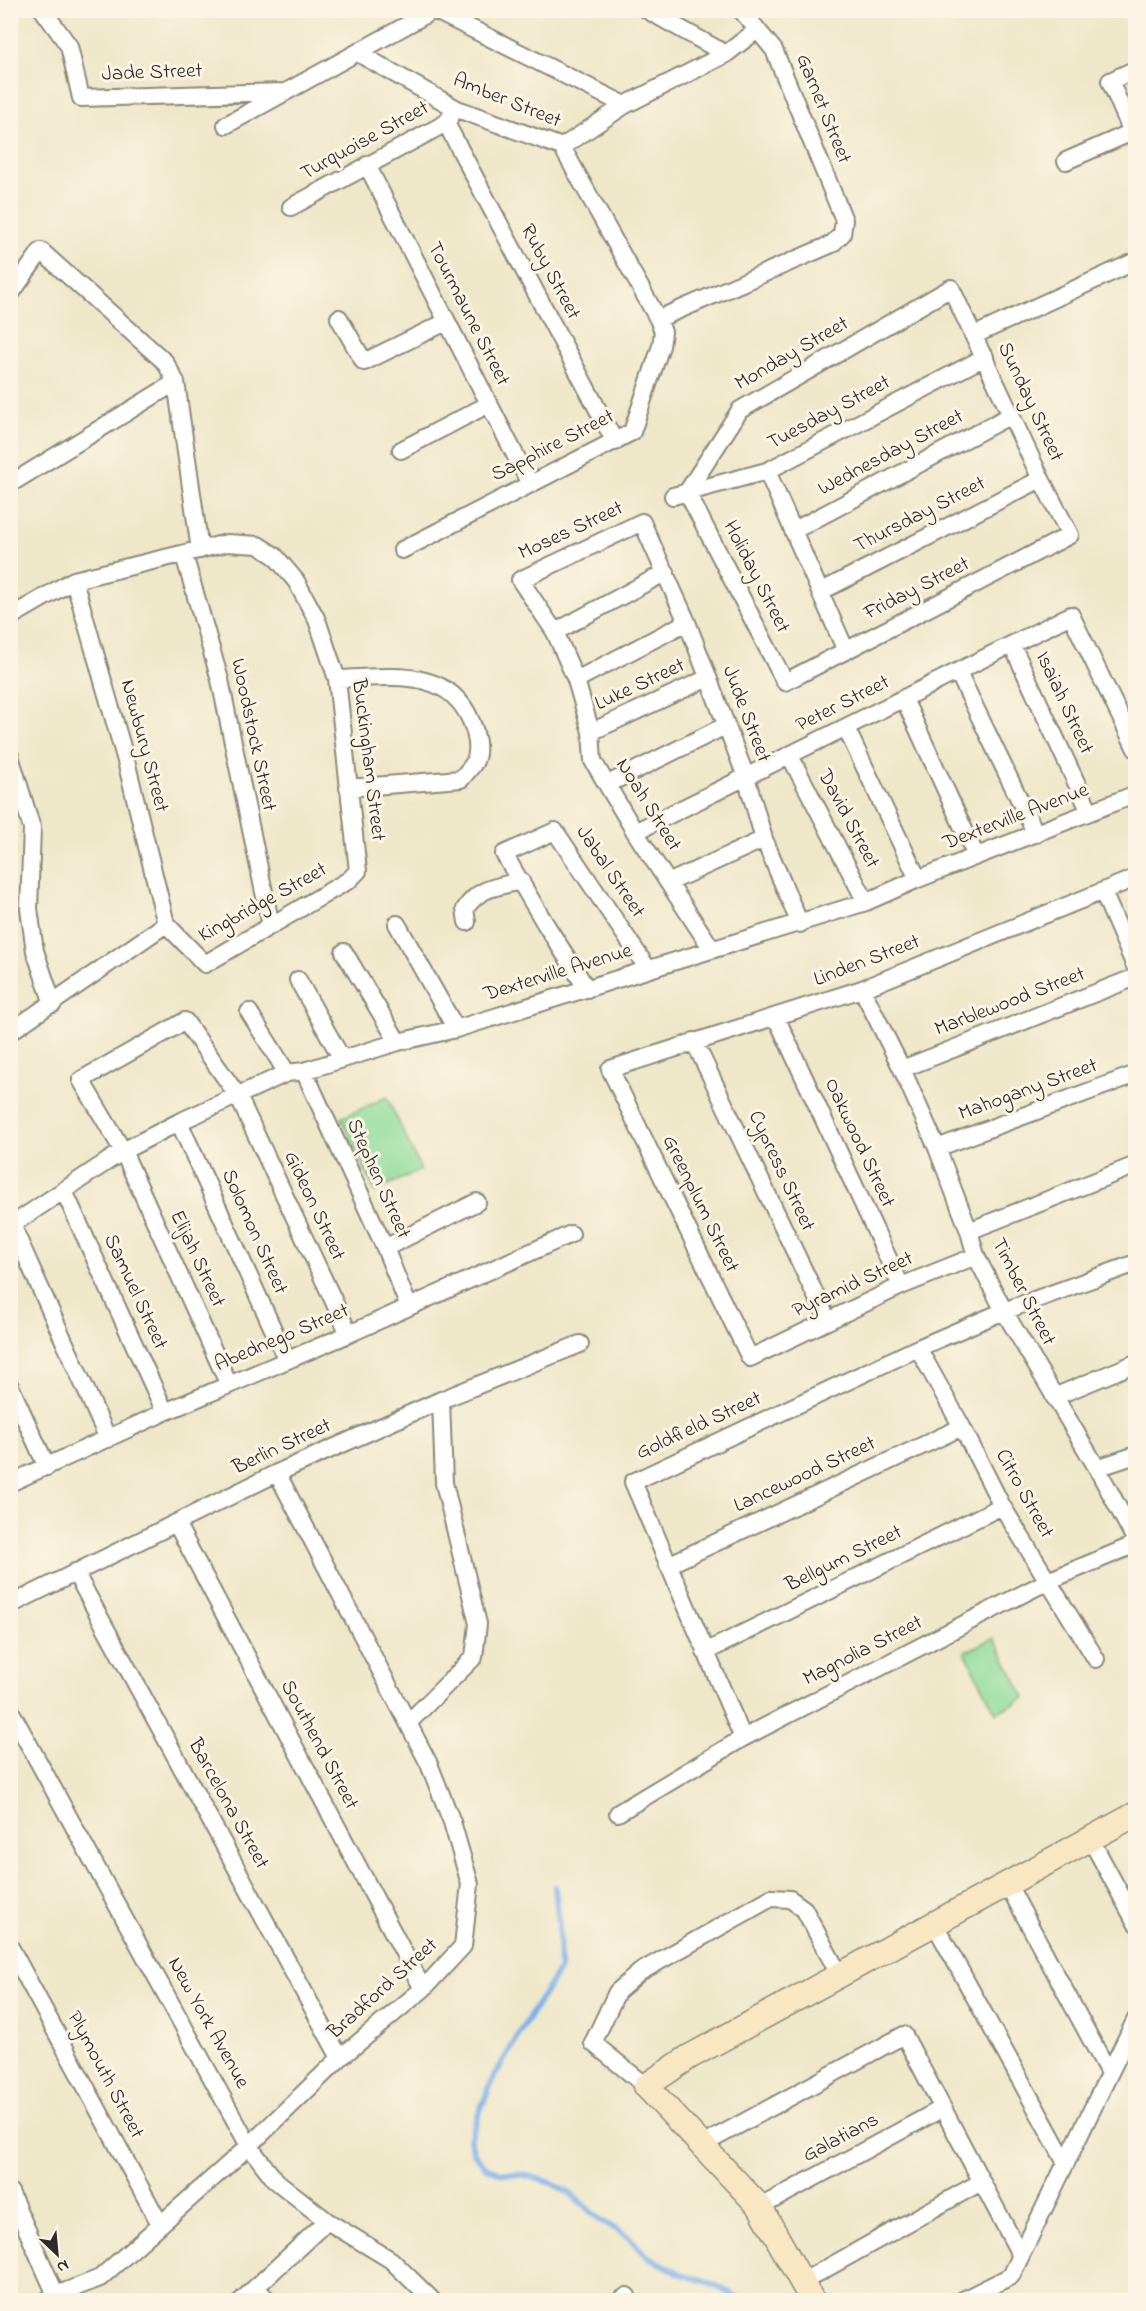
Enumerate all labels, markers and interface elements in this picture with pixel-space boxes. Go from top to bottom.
street label: Garnet Street [787,50,859,168]
street label: Jade Street [101,56,203,90]
street label: Amber Street [448,66,566,136]
street label: Turquoise Street [295,93,435,189]
street label: Ruby Street [510,219,588,326]
street label: Tourmaune Street [419,237,517,391]
street label: Monday Street [730,309,855,400]
street label: Sunday Street [987,337,1071,468]
street label: Tuesday Street [762,368,897,460]
street label: Sapphire Street [486,402,620,490]
street label: Wednesday Street [813,402,970,506]
street label: Thursday Street [849,469,992,563]
street label: Moses Street [514,494,628,568]
street label: Holiday Street [713,515,797,639]
street label: Friday Street [858,549,976,631]
street label: Isaiah Street [1027,647,1101,759]
street label: Luke Street [590,651,690,719]
street label: Woodstock Street [222,656,284,814]
street label: Jude Street [714,661,778,767]
street label: Peter Street [791,668,895,740]
street label: Newbury Street [110,676,176,816]
street label: Buckingham Street [341,676,393,843]
street label: Noah Street [608,753,688,857]
street label: David Street [809,763,887,874]
street label: Dexterville Avenue [938,775,1094,859]
street label: Jabal Street [568,820,652,924]
street label: Kingbridge Street [193,855,334,953]
street label: Linden Street [810,927,924,995]
street label: Dexterville Avenue [479,936,636,1010]
street label: Marblewood Street [930,959,1090,1045]
street label: Mahogany Street [954,1051,1102,1131]
street label: Oakwood Street [816,1073,902,1213]
street label: Cypress Street [738,1106,822,1237]
street label: Stephen Street [338,1114,418,1244]
street label: Greenplum Street [654,1130,746,1278]
street label: Gideon Street [276,1146,352,1266]
street label: Solomon Street [213,1165,295,1299]
street label: Elijah Street [161,1206,233,1312]
street label: Samuel Street [95,1229,175,1355]
street label: Timber Street [983,1233,1063,1351]
street label: Pyramid Street [788,1244,919,1328]
street label: Abednego Street [210,1296,355,1382]
street label: Goldfield Street [631,1384,767,1468]
street label: Berlin Street [227,1411,336,1483]
street label: Lancewood Street [729,1429,881,1521]
street label: Citro Street [987,1444,1061,1544]
street label: Bellgum Street [780,1518,908,1602]
street label: Magnolia Street [798,1608,929,1696]
street label: Southend Street [272,1675,366,1815]
street label: Barcelona Street [179,1732,276,1875]
street label: Bradford Street [320,1931,445,2048]
street label: New York Avenue [159,1952,257,2095]
street label: Plymouth Street [57,2006,151,2145]
street label: Galatians [797,2105,885,2171]
north arrow [27,2224,87,2284]
text: N [52,2253,73,2279]

